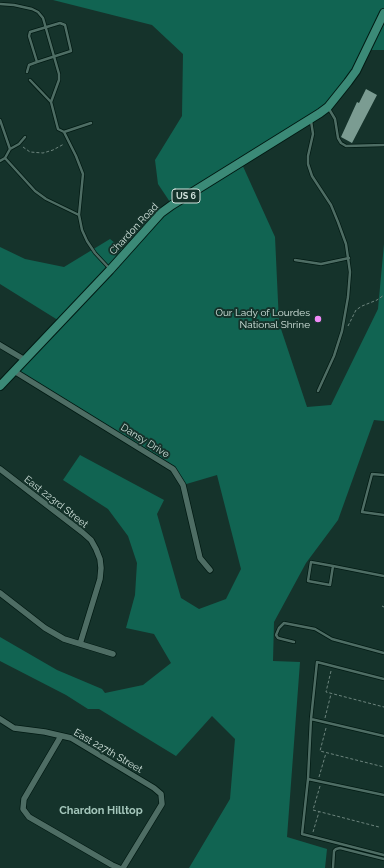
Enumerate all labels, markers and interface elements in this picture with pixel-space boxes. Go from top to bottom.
road number: US 6 [172,189,200,203]
street label: Chardon Road [107,201,161,257]
place label: Our Lady of Lourdes National Shrine [215,307,310,330]
marker: Our Lady of Lourdes National Shrine [313,314,323,324]
street label: Dansy Drive [119,421,171,461]
street label: East 223rd Street [22,473,90,531]
street label: East 227th Street [71,726,145,776]
district label: Chardon Hilltop [59,804,143,818]

